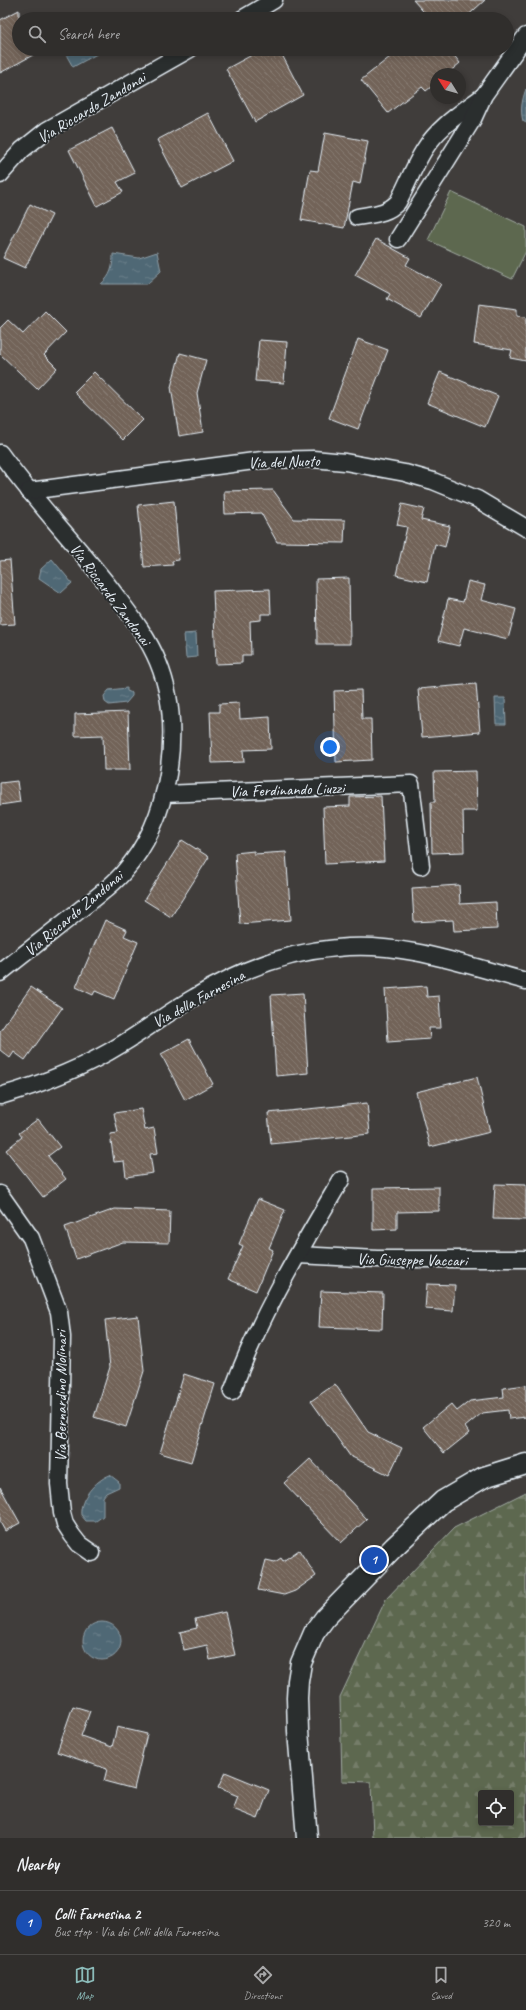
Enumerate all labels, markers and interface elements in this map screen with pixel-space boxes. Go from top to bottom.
search box [12,12,514,56]
icon: search [26,23,48,45]
text: Search here [58,25,119,44]
street label: Via Riccardo Zandonai [34,67,151,148]
north arrow [430,68,466,104]
street label: Via del Nuoto [248,451,321,473]
street label: Via Riccardo Zandonai [65,540,156,651]
your location [320,737,340,757]
street label: Via Ferdinando Liuzzi [230,778,347,802]
street label: Via Riccardo Zandonai [20,865,129,961]
street label: Via della Farnesina [149,965,249,1032]
street label: Via Giuseppe Vaccari [357,1249,469,1271]
street label: Via Bernardino Molinari [51,1328,71,1462]
pin: 1 [361,1545,387,1575]
map controls [478,1790,514,1826]
button: locate [478,1790,514,1826]
text: Nearby [16,1854,59,1875]
text: Colli Farnesina 2 [54,1905,141,1924]
text: 1 [26,1915,32,1931]
text: 320 m [482,1915,510,1931]
text: Bus stop · Via dei Colli della Farnesina [54,1924,219,1940]
tab: Map [74,1964,96,2002]
tab: Directions [244,1964,282,2002]
tab: Saved [430,1964,452,2002]

